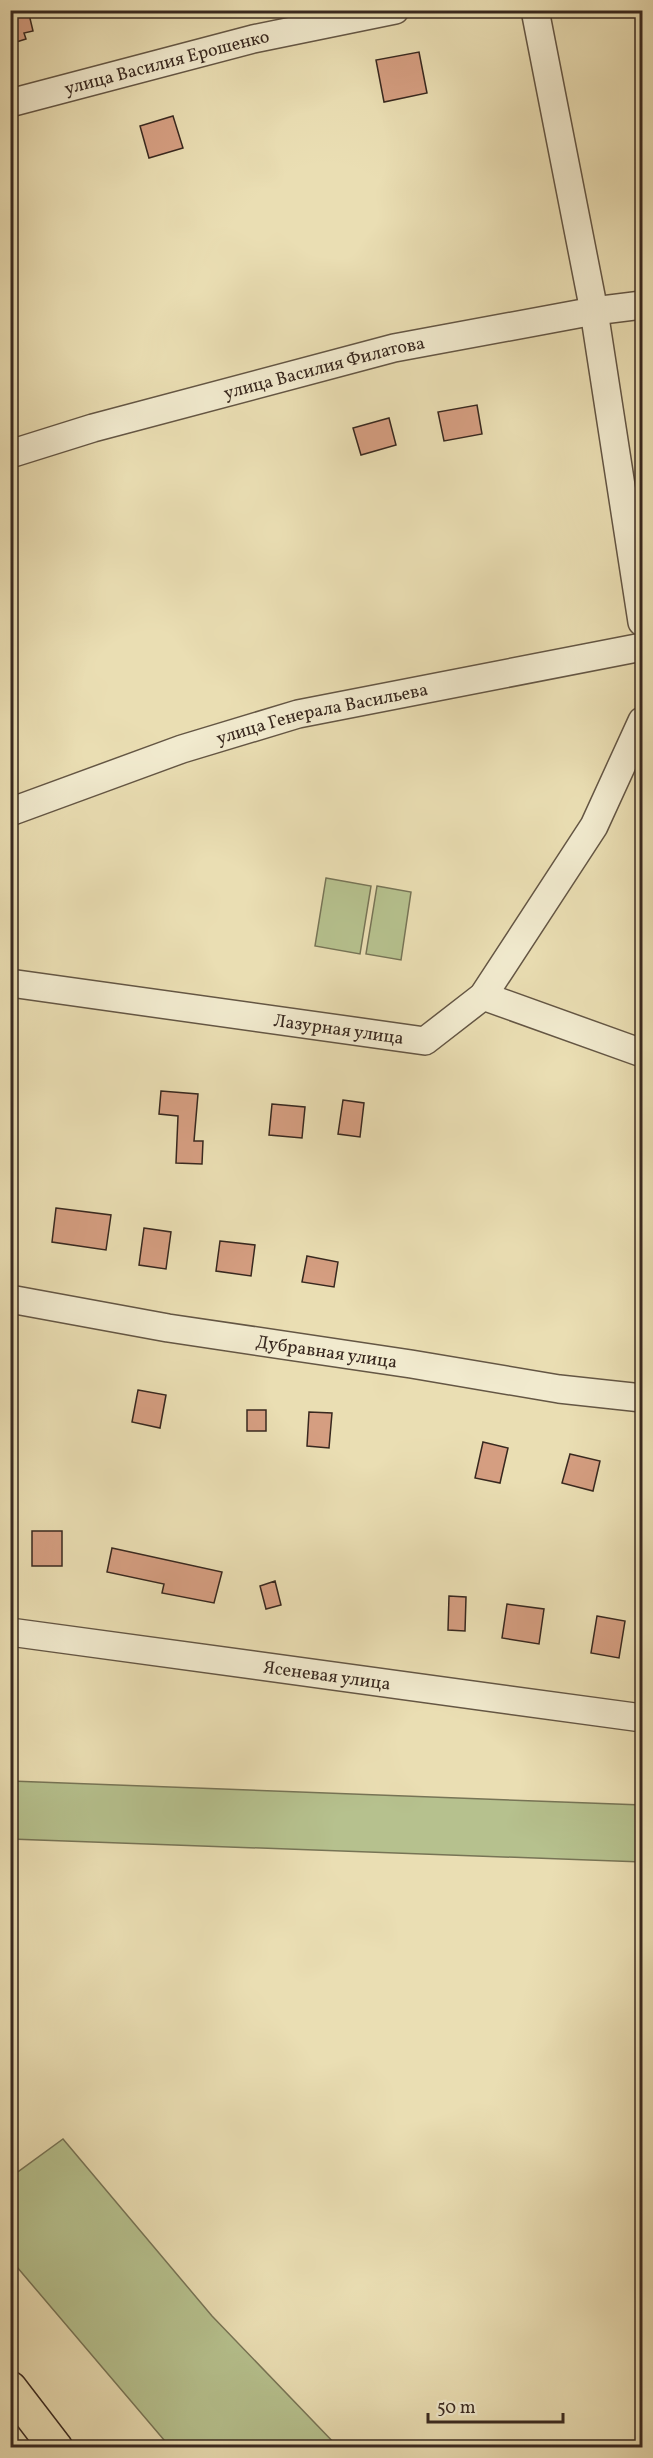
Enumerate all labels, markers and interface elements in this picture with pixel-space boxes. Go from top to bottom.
street label: улица Василия Ерошенко [62,25,272,102]
street label: улица Василия Филатова [221,332,427,407]
street label: улица Генерала Васильева [214,678,430,752]
street label: Лазурная улица [272,1009,405,1052]
street label: Дубравная улица [254,1330,399,1376]
street label: Ясеневая улица [262,1656,392,1698]
scale bar [428,2386,563,2424]
text: 50 m [437,2396,476,2421]

